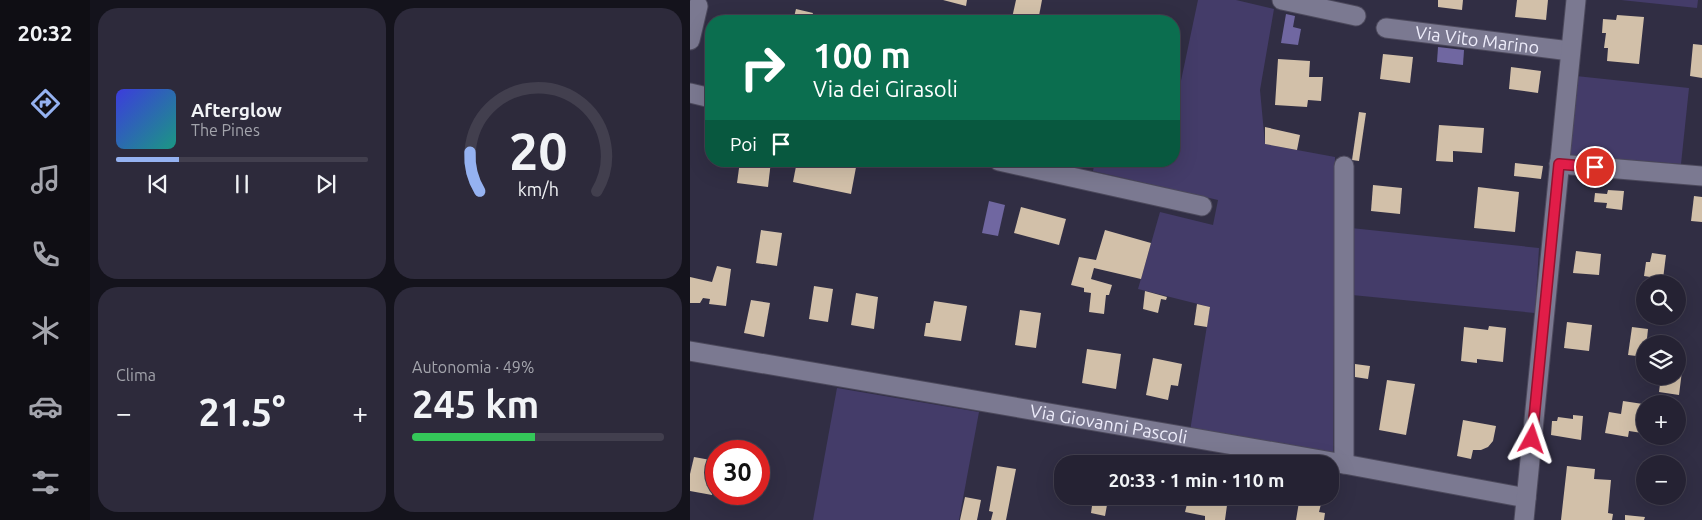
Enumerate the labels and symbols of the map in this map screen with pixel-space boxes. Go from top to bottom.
street label: Via Vito Marino [1414,22,1540,57]
pin [1574,146,1616,188]
street label: Via Giovanni Pascoli [1029,400,1189,447]
position arrow [1505,412,1557,464]
speed limit sign: 30 [705,440,770,505]

